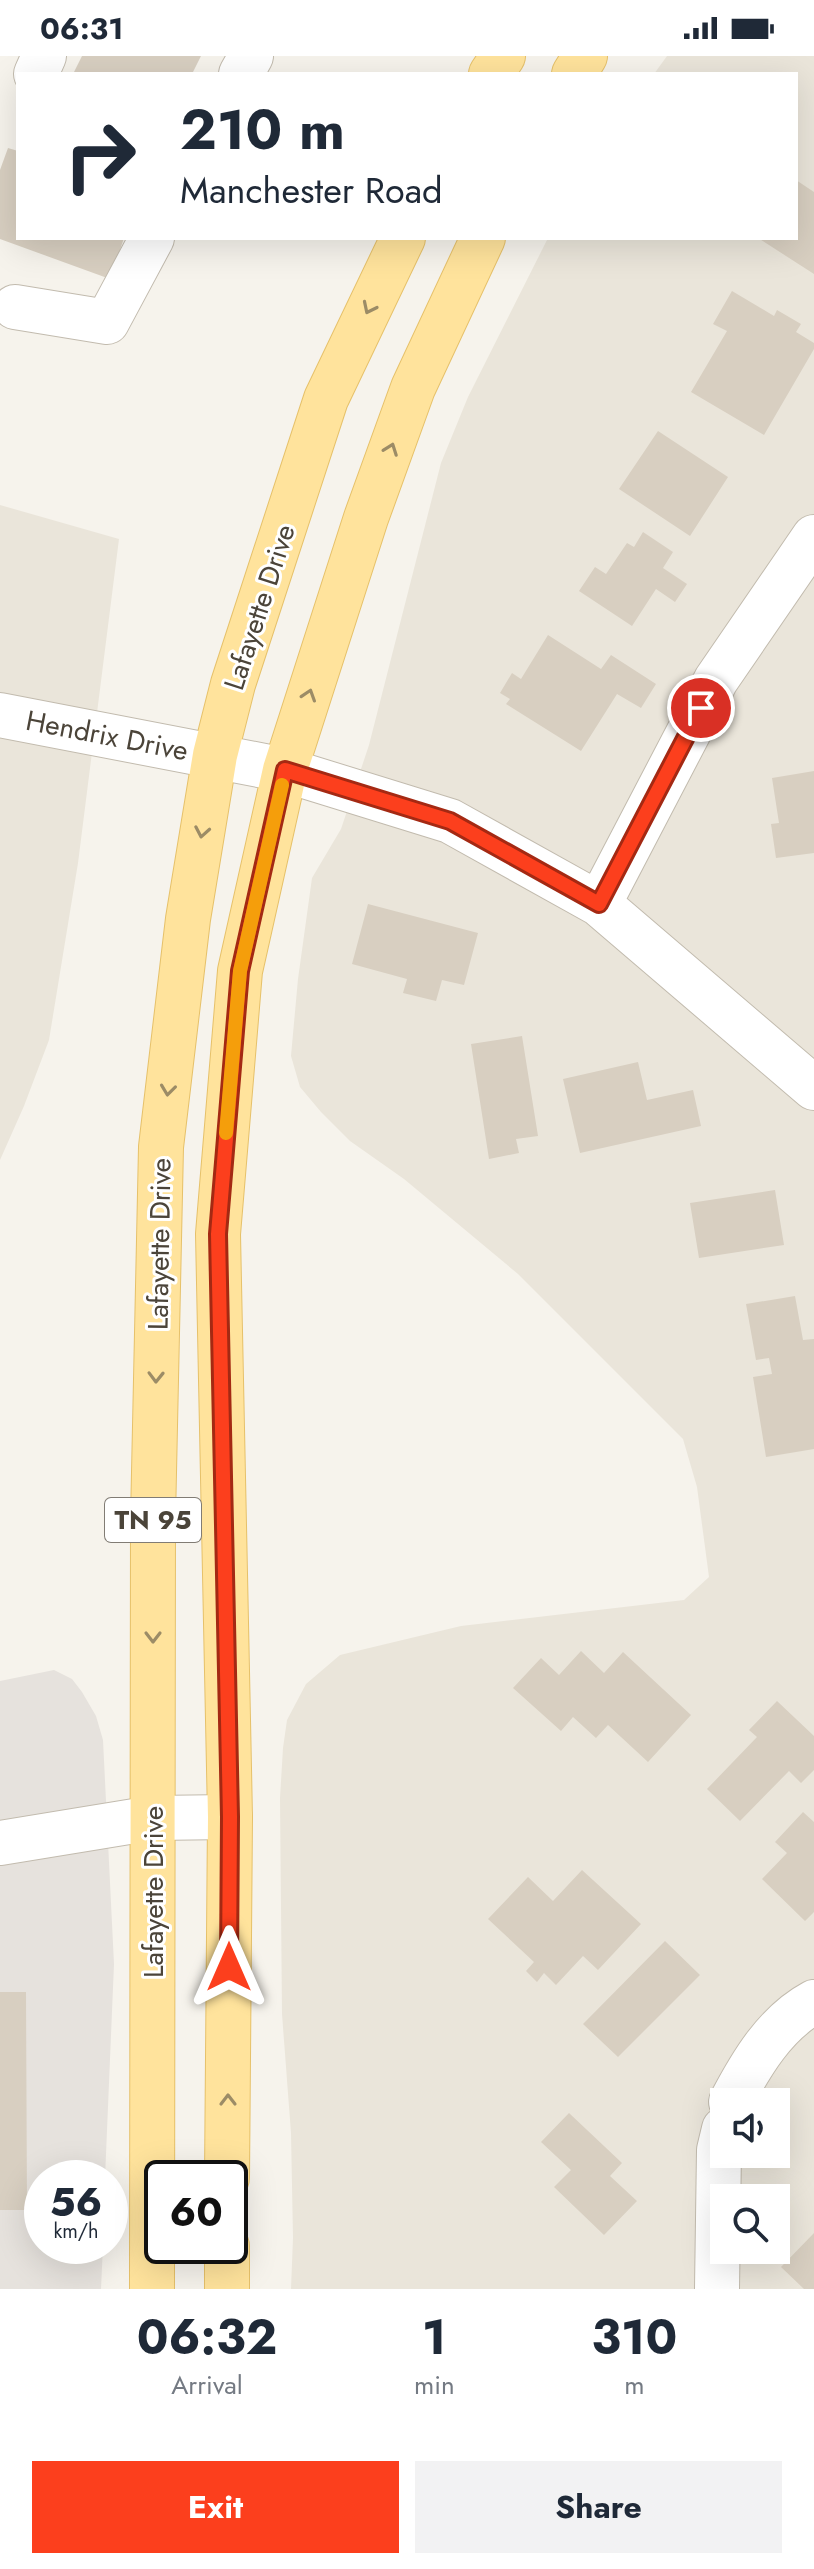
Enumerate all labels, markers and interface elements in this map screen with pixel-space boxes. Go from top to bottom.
text: 06:31 [40,7,124,50]
text: 210 m [180,89,345,170]
icon: right [48,104,152,208]
text: Manchester Road [180,164,443,216]
one-way arrow [363,300,379,315]
one-way arrow [381,443,398,457]
street label: Lafayette Drive [213,519,306,695]
pin [667,674,735,742]
icon: arrive [679,686,723,730]
one-way arrow [300,689,316,703]
street label: Hendrix Drive [22,700,192,771]
one-way arrow [195,825,212,839]
one-way arrow [160,1083,177,1097]
street label: Lafayette Drive [138,1158,181,1330]
one-way arrow [147,1371,165,1384]
road number: TN 95 [105,1498,201,1542]
one-way arrow [144,1631,162,1644]
street label: Lafayette Drive [133,1806,174,1978]
position arrow [187,1925,271,2009]
map controls [710,2088,790,2264]
button: sound [710,2088,790,2168]
one-way arrow [219,2093,237,2106]
speed limit sign: 60 [144,2160,248,2264]
text: 56 [50,2173,102,2231]
button: search [710,2184,790,2264]
text: km/h [53,2217,99,2246]
text: 06:32 [137,2303,277,2372]
text: 1 [422,2303,447,2372]
text: 310 [591,2303,677,2372]
text: Arrival [171,2366,243,2404]
text: min [414,2366,455,2404]
text: m [624,2366,644,2404]
button: Exit [32,2461,399,2553]
button: Share [415,2461,782,2553]

